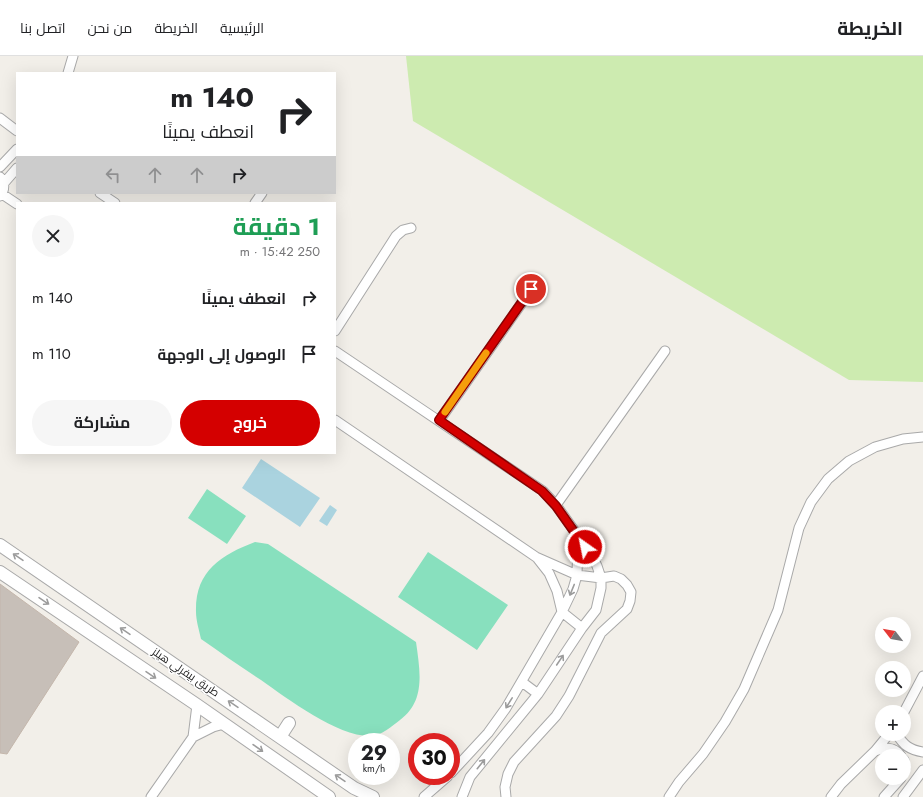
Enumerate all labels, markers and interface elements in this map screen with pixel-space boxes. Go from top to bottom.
text: الخريطة [837,15,903,42]
text: اتصل بنا [20,18,65,38]
text: من نحن [87,18,132,38]
text: الخريطة [154,18,198,38]
text: الرئيسية [220,18,264,38]
text: 140 m [170,77,254,118]
icon: right [268,88,320,140]
text: انعطف يمينًا [162,119,254,145]
icon: left [102,164,124,186]
icon: ahead [144,164,166,186]
icon: ahead [186,164,208,186]
icon: right [228,164,250,186]
text: 1 دقيقة [233,209,320,244]
button: close [32,215,74,257]
text: 250 m · 15:42 [240,242,320,261]
pin [514,272,548,306]
icon: arrive [520,278,542,300]
text: 140 m [32,287,73,309]
icon: right [298,287,320,309]
text: انعطف يمينًا [202,288,286,310]
text: 110 m [32,343,71,365]
icon: arrive [298,343,320,365]
text: الوصول إلى الوجهة [157,344,286,366]
button: مشاركة [32,400,172,446]
button: خروج [180,400,320,446]
position arrow [564,526,606,568]
one-way arrow [13,553,24,561]
one-way arrow [568,583,575,595]
one-way arrow [38,597,49,605]
north arrow [875,617,911,653]
map controls [875,617,911,785]
one-way arrow [120,627,131,635]
street label: طريق بيفرلي هيلز [148,643,223,701]
one-way arrow [556,655,564,666]
button: search [875,661,911,697]
one-way arrow [145,671,156,679]
one-way arrow [505,698,513,709]
one-way arrow [227,700,238,708]
button: + [875,705,911,741]
speed limit sign: 30 [408,733,460,785]
text: 29 [361,739,387,768]
one-way arrow [253,744,264,752]
button: − [875,749,911,785]
one-way arrow [477,758,486,769]
text: km/h [363,761,385,776]
one-way arrow [334,774,345,782]

